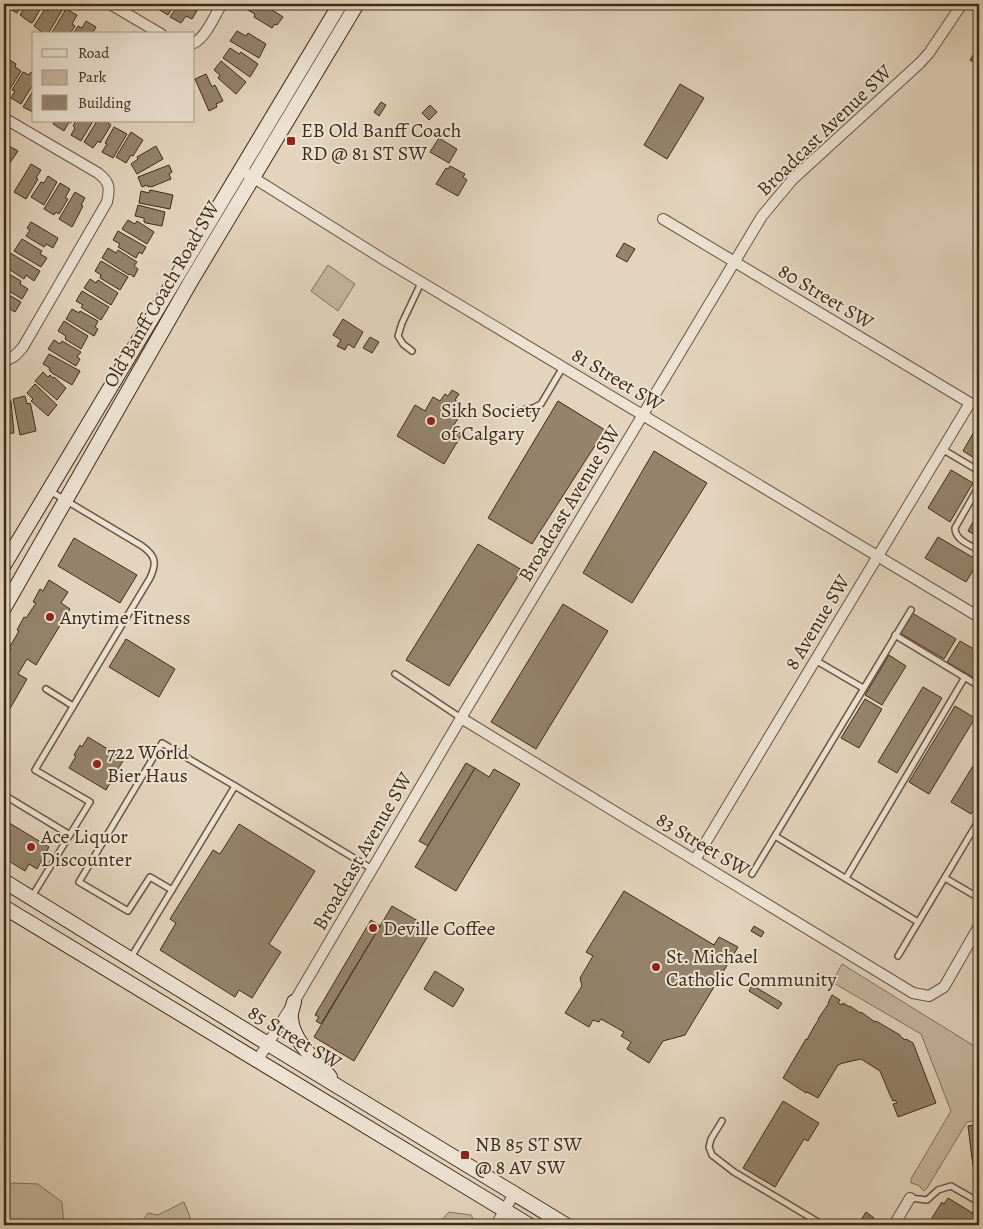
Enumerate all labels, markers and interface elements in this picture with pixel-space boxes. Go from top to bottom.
legend [32,32,195,122]
text: Road [78,43,110,63]
street label: Broadcast Avenue SW [751,59,898,202]
text: Park [78,67,107,87]
text: Building [78,93,131,113]
place label: EB Old Banff Coach RD @ 81 ST SW [301,117,462,167]
marker: EB Old Banff Coach RD @ 81 ST SW [285,135,297,147]
street label: Old Banff Coach Road SW [97,196,226,393]
street label: 80 Street SW [773,257,879,336]
street label: 81 Street SW [567,341,669,418]
place label: Sikh Society of Calgary [441,397,541,447]
marker: Sikh Society of Calgary [425,415,437,427]
street label: Broadcast Avenue SW [512,420,627,587]
street label: 8 Avenue SW [778,569,857,675]
place label: Anytime Fitness [59,604,191,631]
marker: Anytime Fitness [44,611,56,623]
place label: 722 World Bier Haus [107,739,189,789]
marker: 722 World Bier Haus [91,758,103,770]
street label: Broadcast Avenue SW [306,767,419,935]
street label: 83 Street SW [651,806,755,883]
place label: Ace Liquor Discounter [40,823,132,873]
marker: Ace Liquor Discounter [25,841,37,853]
place label: Deville Coffee [383,915,496,942]
marker: Deville Coffee [367,922,379,934]
place label: St. Michael Catholic Community [666,943,837,993]
marker: St. Michael Catholic Community [650,961,662,973]
street label: 85 Street SW [243,999,347,1076]
place label: NB 85 ST SW @ 8 AV SW [475,1131,583,1181]
marker: NB 85 ST SW @ 8 AV SW [459,1149,471,1161]

